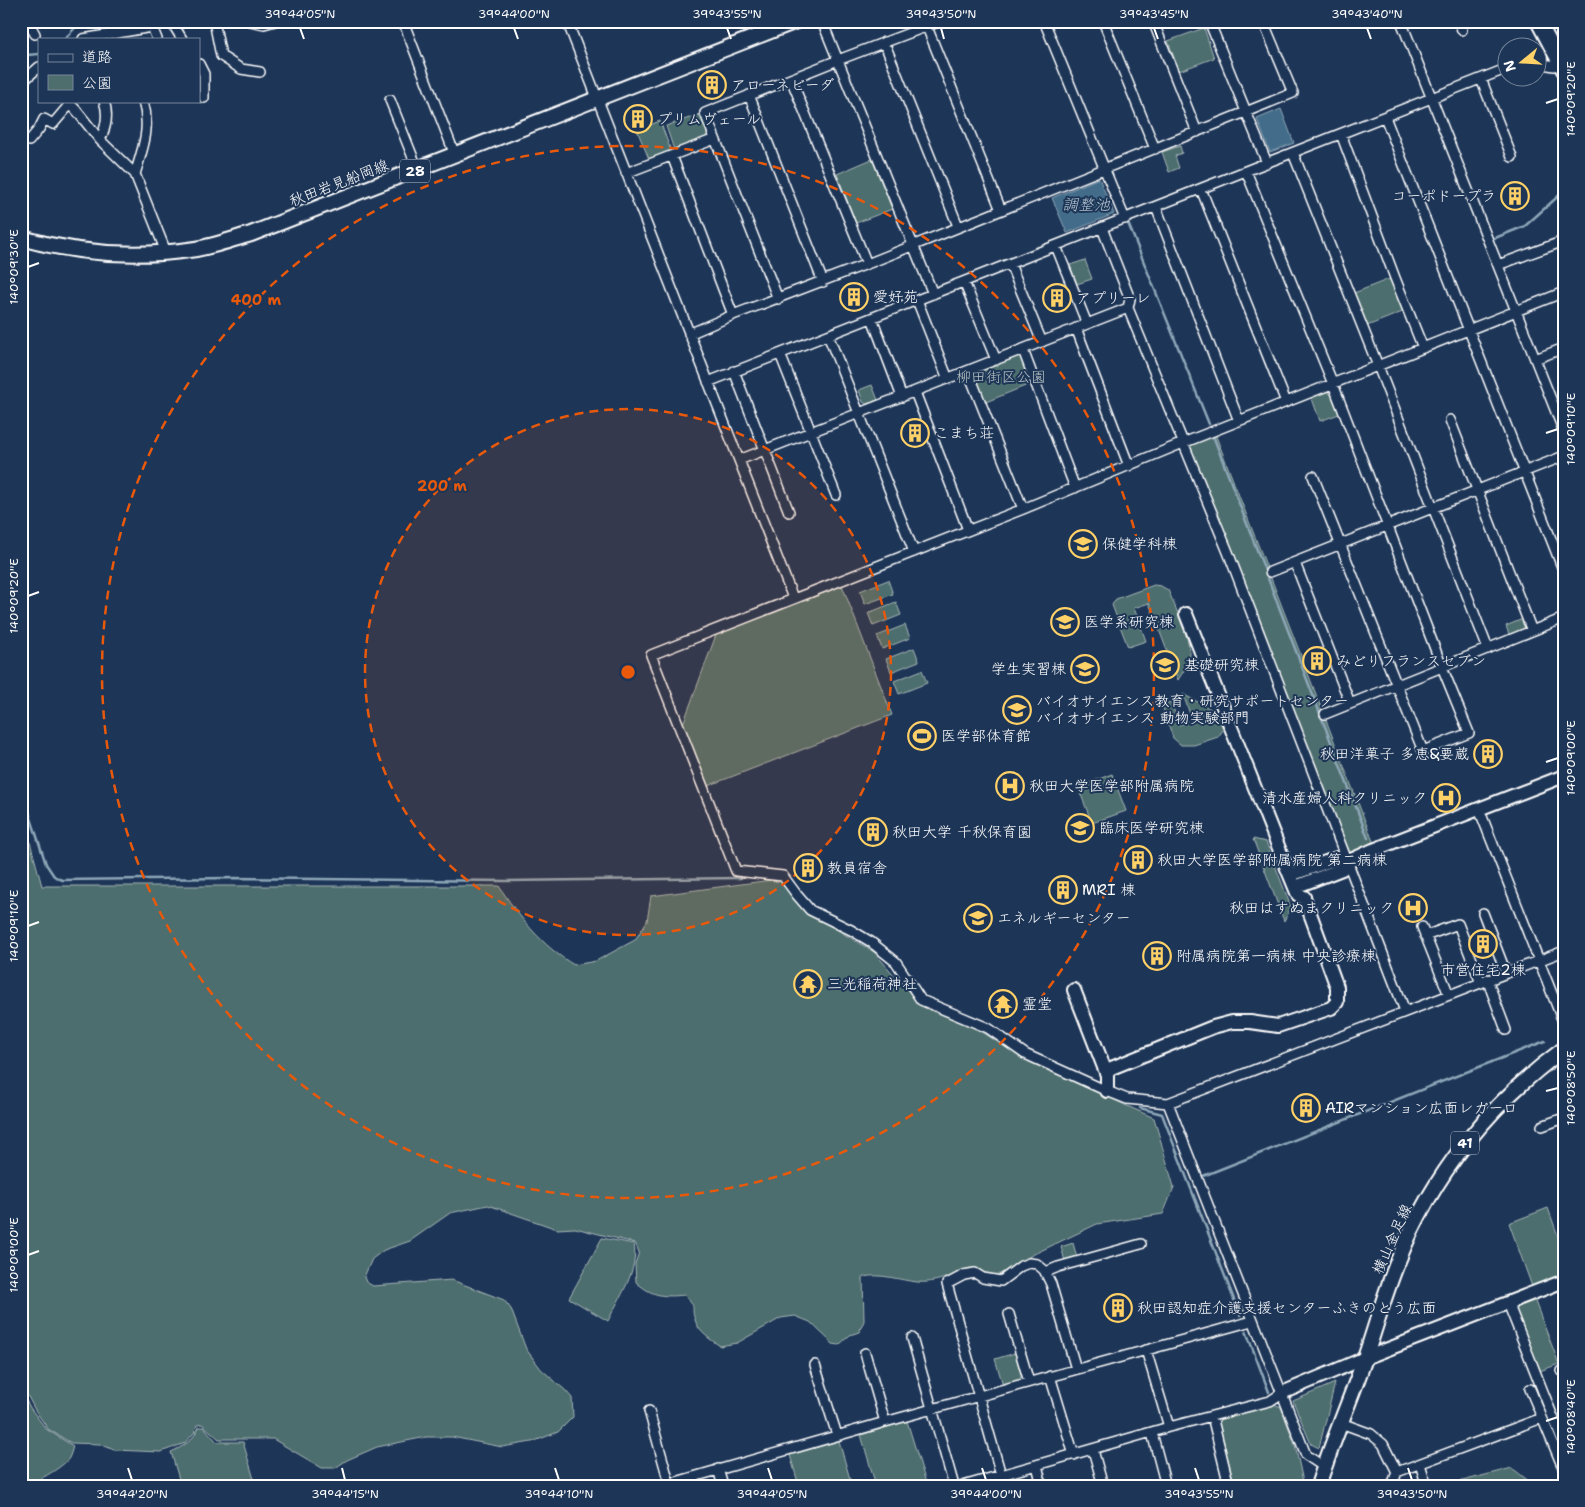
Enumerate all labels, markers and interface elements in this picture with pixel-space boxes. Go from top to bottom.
text: 39°44'05"N [265,6,335,22]
text: 39°44'00"N [478,6,550,22]
text: 39°43'55"N [692,6,762,22]
text: 39°43'50"N [906,6,976,22]
text: 39°43'45"N [1119,6,1189,22]
text: 39°43'40"N [1331,6,1403,22]
legend [38,38,200,102]
north arrow [1498,38,1548,88]
text: 道路 [82,47,112,67]
text: N [1499,58,1520,74]
text: 140°09'20"E [1563,61,1579,137]
building icon: アローネビーダ [697,70,727,100]
text: 公園 [82,73,112,93]
place label: アローネビーダ [731,75,834,95]
building icon: プリムヴェール [623,104,653,134]
place label: プリムヴェール [657,109,761,129]
street label: 秋田岩見船岡線 [286,155,392,211]
road number: 28 [400,160,430,182]
building icon: コーポドープラ [1500,181,1530,211]
place label: コーポドープラ [1392,186,1496,206]
water label: 調整池 [1062,194,1111,215]
text: 140°09'30"E [6,229,22,305]
building icon: 愛好苑 [839,282,869,312]
building icon: アプリーレ [1042,283,1072,313]
place label: 愛好苑 [873,287,918,307]
place label: アプリーレ [1076,288,1150,308]
text: 400 m [231,290,281,310]
park label: 柳田街区公園 [956,367,1046,387]
text: 140°09'10"E [1563,393,1579,465]
building icon: こまち荘 [900,418,930,448]
place label: こまち荘 [934,423,994,443]
text: 200 m [417,476,467,496]
school or university icon: 保健学科棟 [1068,529,1098,559]
place label: 保健学科棟 [1102,534,1177,554]
text: 140°09'20"E [6,558,22,634]
school or university icon: 医学系研究棟 [1050,607,1080,637]
place label: 医学系研究棟 [1084,612,1174,632]
building icon: みどりフランスセブン [1302,646,1332,676]
school or university icon: 基礎研究棟 [1150,650,1180,680]
place label: みどりフランスセブン [1336,651,1486,671]
school or university icon: 学生実習棟 [1070,654,1100,684]
place label: 基礎研究棟 [1184,655,1259,675]
place label: 学生実習棟 [991,659,1066,679]
centre of rings [619,663,637,681]
place label: バイオサイエンス教育・研究サポートセンター バイオサイエンス 動物実験部門 [1036,691,1349,728]
school or university icon: バイオサイエンス教育・研究サポートセンター バイオサイエンス 動物実験部門 [1002,695,1032,725]
text: 140°09'00"E [1563,720,1579,796]
sports icon: 医学部体育館 [907,721,937,751]
place label: 医学部体育館 [941,726,1031,746]
building icon: 秋田洋菓子 多恵&要蔵 [1473,739,1503,769]
place label: 秋田洋菓子 多恵&要蔵 [1320,744,1469,764]
hospital icon: 秋田大学医学部附属病院 [995,771,1025,801]
place label: 秋田大学医学部附属病院 [1029,776,1194,796]
hospital icon: 清水産婦人科クリニック [1431,783,1461,813]
place label: 清水産婦人科クリニック [1262,788,1427,808]
school or university icon: 臨床医学研究棟 [1065,813,1095,843]
building icon: 秋田大学 千秋保育園 [858,817,888,847]
place label: 臨床医学研究棟 [1099,818,1204,838]
place label: 秋田大学 千秋保育園 [892,822,1032,842]
building icon: 秋田大学医学部附属病院 第二病棟 [1123,845,1153,875]
place label: 秋田大学医学部附属病院 第二病棟 [1157,850,1387,870]
building icon: 教員宿舎 [793,853,823,883]
place label: 教員宿舎 [827,858,887,878]
building icon: MRI 棟 [1048,875,1078,905]
place label: MRI 棟 [1082,880,1136,900]
text: 140°09'10"E [6,890,22,962]
hospital icon: 秋田はすぬまクリニック [1398,893,1428,923]
place label: 秋田はすぬまクリニック [1229,898,1394,918]
school or university icon: エネルギーセンター [963,903,993,933]
place label: エネルギーセンター [997,908,1131,928]
building icon: 市営住宅2棟 [1468,929,1498,959]
building icon: 附属病院第一病棟 中央診療棟 [1142,941,1172,971]
place label: 附属病院第一病棟 中央診療棟 [1176,946,1376,966]
place label: 市営住宅2棟 [1440,960,1526,980]
temple icon: 三光稲荷神社 [793,969,823,999]
place label: 三光稲荷神社 [827,974,917,994]
temple icon: 霊堂 [988,989,1018,1019]
place label: 霊堂 [1022,994,1052,1014]
text: 140°08'50"E [1563,1051,1579,1126]
building icon: AIRマンション広面レガーロ [1291,1093,1321,1123]
place label: AIRマンション広面レガーロ [1325,1098,1518,1118]
road number: 41 [1451,1132,1479,1154]
street label: 横山金足線 [1368,1201,1416,1277]
text: 140°09'00"E [6,1217,22,1293]
building icon: 秋田認知症介護支援センターふきのとう広面 [1103,1293,1133,1323]
place label: 秋田認知症介護支援センターふきのとう広面 [1137,1298,1437,1318]
text: 140°08'40"E [1563,1379,1579,1455]
text: 39°44'20"N [96,1486,168,1502]
text: 39°44'15"N [311,1486,379,1502]
text: 39°44'10"N [525,1486,593,1502]
text: 39°44'05"N [737,1486,807,1502]
text: 39°44'00"N [950,1486,1022,1502]
text: 39°43'55"N [1164,1486,1234,1502]
text: 39°43'50"N [1377,1486,1447,1502]

